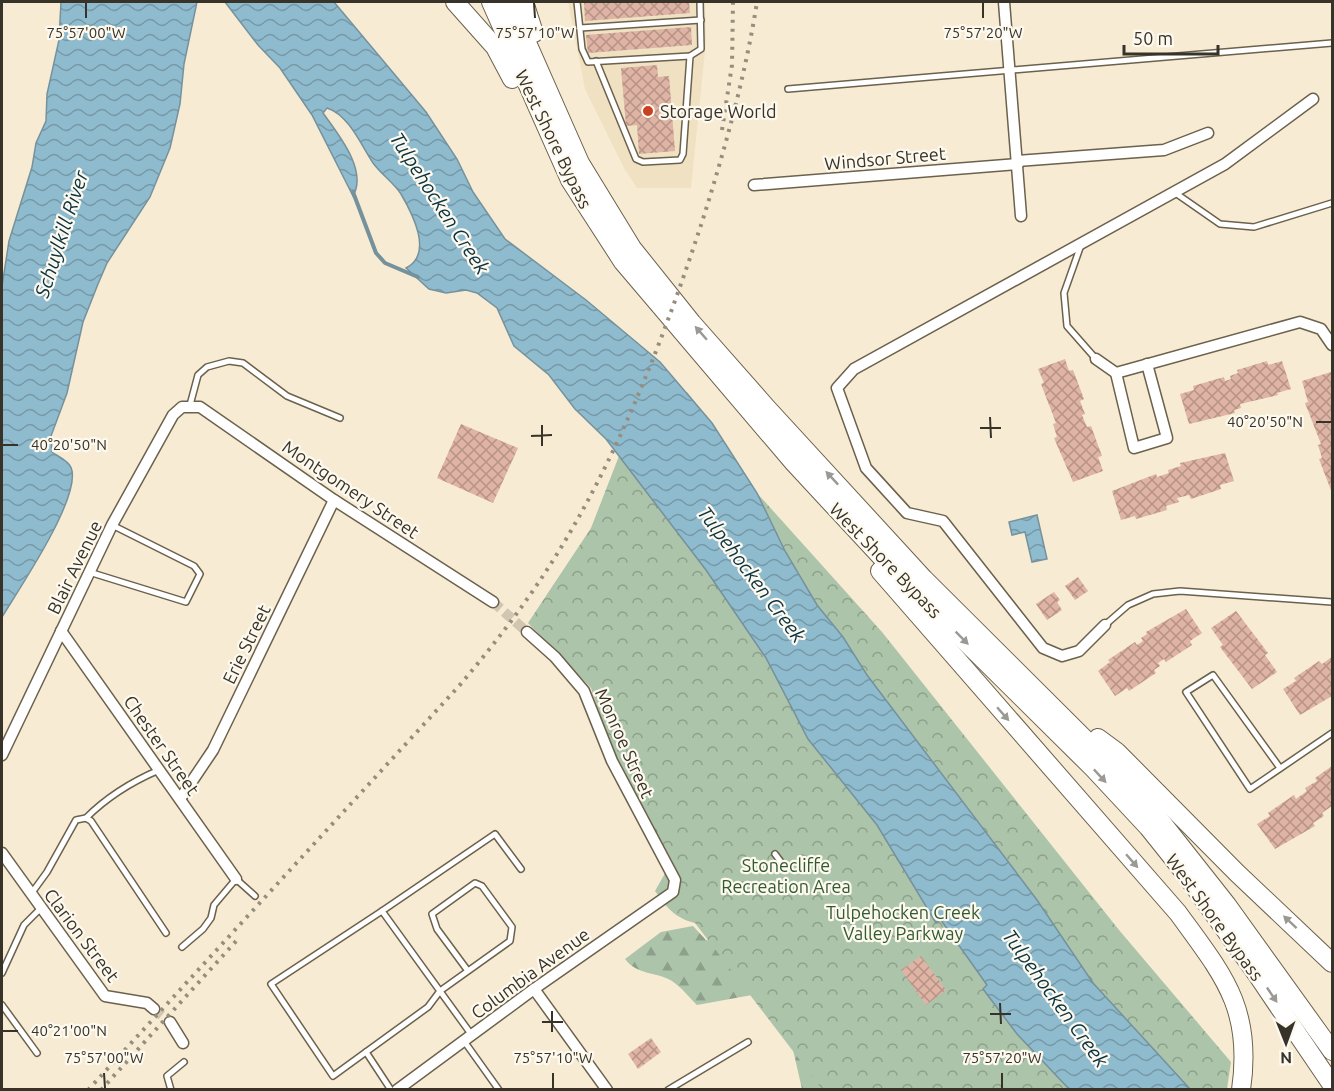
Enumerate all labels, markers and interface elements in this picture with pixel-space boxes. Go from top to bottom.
scale bar [1124,18,1218,56]
text: 75°57'00"W [46,24,126,41]
text: 75°57'10"W [495,24,575,41]
text: 75°57'20"W [943,24,1023,41]
text: 50 m [1133,28,1173,48]
street label: West Shore Bypass [512,66,596,212]
place label: Storage World [660,101,776,121]
marker: Storage World [641,104,655,118]
water label: Tulpehocken Creek [386,128,495,279]
street label: Windsor Street [823,143,947,173]
water label: Schuylkill River [29,166,93,301]
one-way arrow [695,326,708,341]
text: 40°20'50"N [1227,413,1303,430]
text: 40°20'50"N [31,436,107,453]
street label: Montgomery Street [279,436,423,542]
one-way arrow [825,471,839,486]
street label: West Shore Bypass [826,498,946,622]
water label: Tulpehocken Creek [693,501,811,647]
street label: Blair Avenue [43,517,105,617]
street label: Erie Street [218,601,274,687]
one-way arrow [955,631,970,645]
street label: Monroe Street [592,685,658,801]
street label: Chester Street [120,691,204,799]
one-way arrow [996,706,1009,721]
one-way arrow [1093,768,1107,783]
street label: West Shore Bypass [1162,850,1268,984]
one-way arrow [1125,853,1139,868]
park label: Stonecliffe Recreation Area [721,855,851,896]
street label: Clarion Street [40,884,124,986]
park label: Tulpehocken Creek Valley Parkway [826,902,980,943]
one-way arrow [1283,916,1297,930]
street label: Columbia Avenue [467,923,593,1023]
water label: Tulpehocken Creek [998,925,1114,1072]
one-way arrow [1266,987,1277,1004]
north arrow [1256,1013,1316,1073]
text: 40°21'00"N [31,1022,107,1039]
text: 75°57'00"W [64,1049,144,1066]
text: 75°57'10"W [513,1049,593,1066]
text: 75°57'20"W [962,1049,1042,1066]
text: N [1280,1049,1292,1067]

